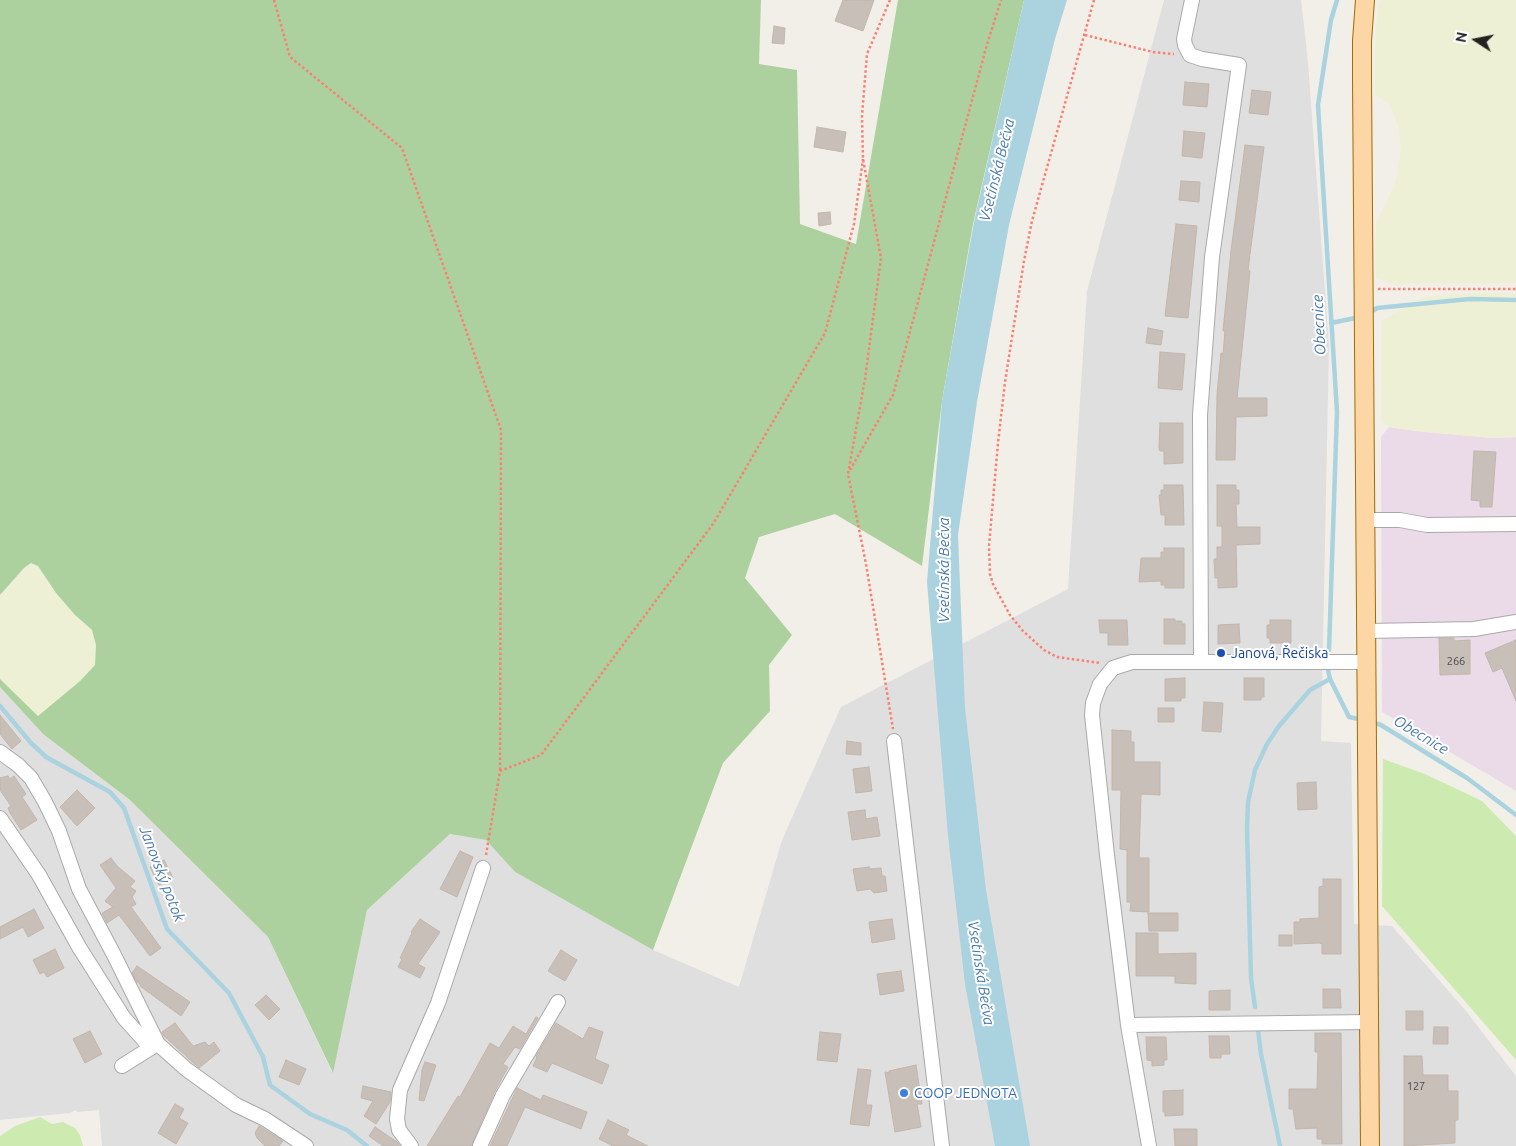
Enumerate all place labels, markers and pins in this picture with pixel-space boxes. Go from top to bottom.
place label: Janová, Řečiska [1231,645,1329,661]
marker: Janová, Řečiska [1215,647,1227,659]
place label: COOP JEDNOTA [914,1085,1017,1101]
marker: COOP JEDNOTA [898,1087,910,1099]

